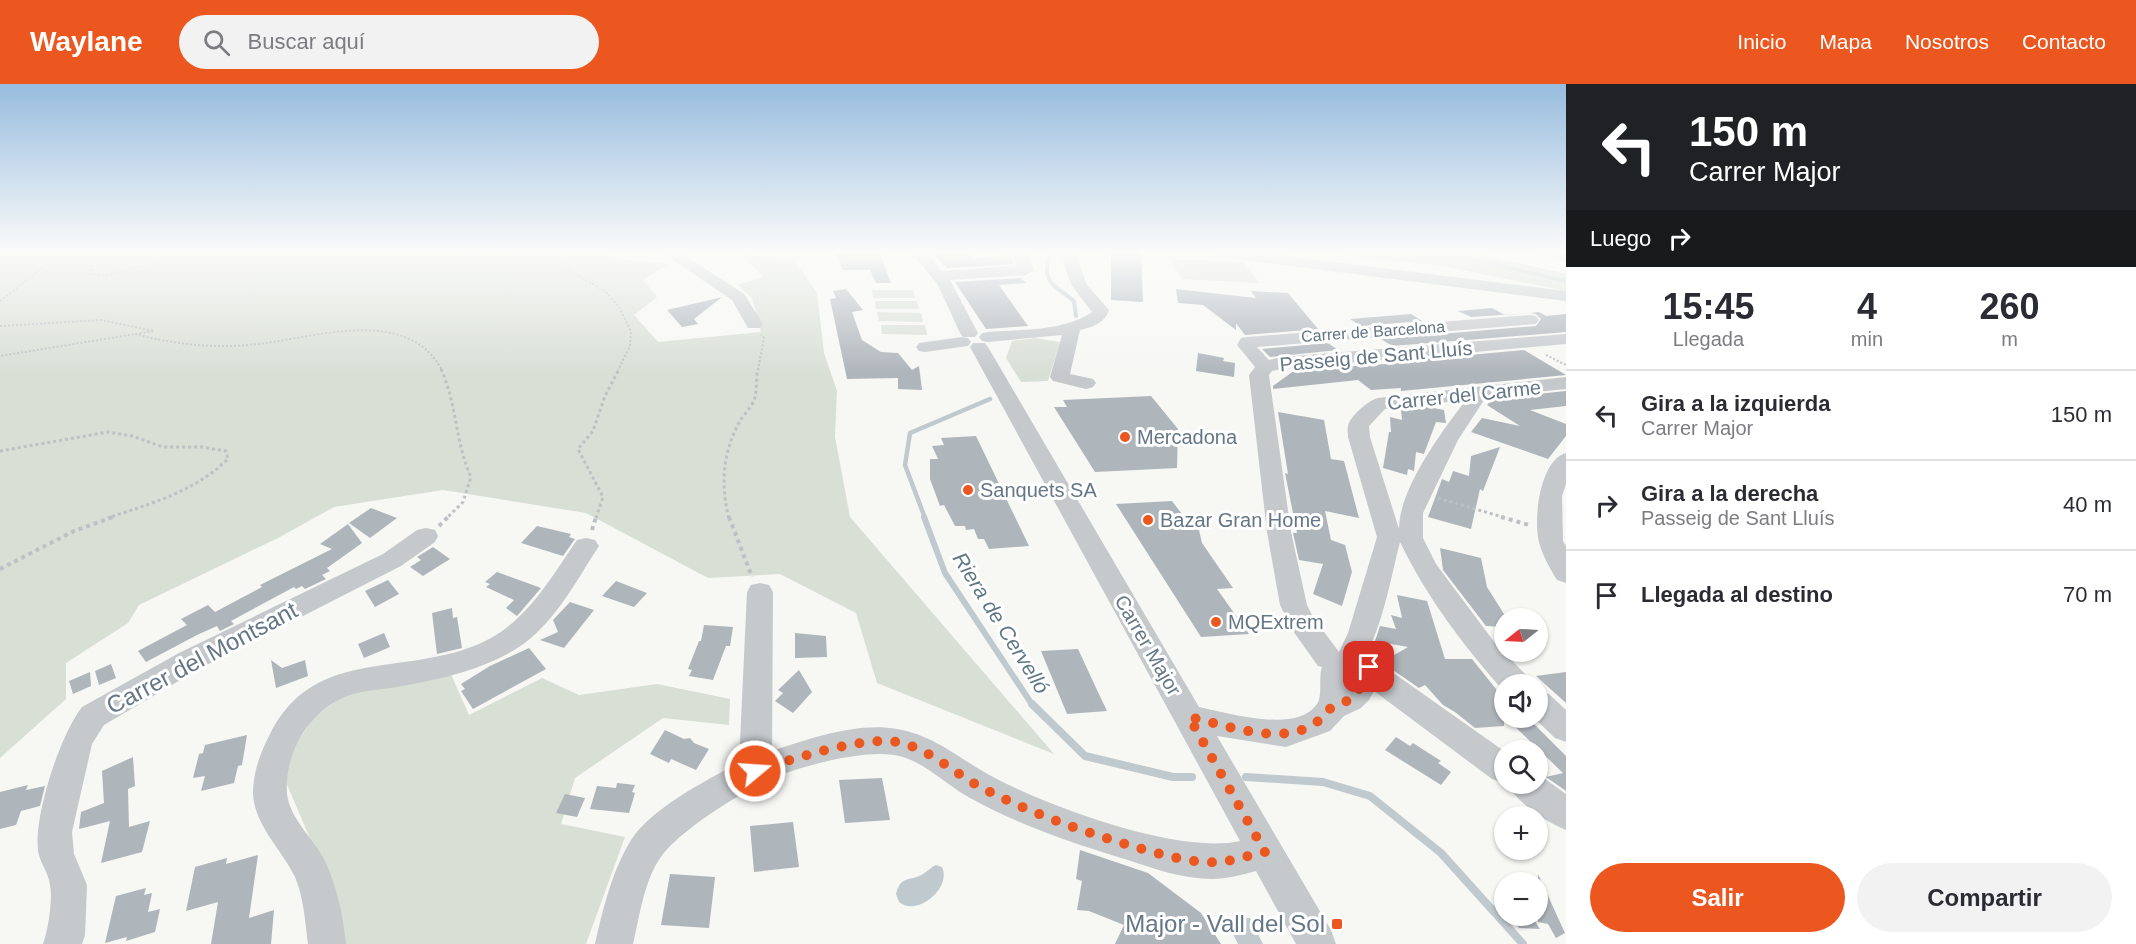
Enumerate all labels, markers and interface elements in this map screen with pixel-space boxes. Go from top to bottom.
search box [179,15,599,69]
text: Waylane [30,26,143,57]
icon: search [200,26,233,59]
text: Buscar aquí [248,29,365,54]
text: Inicio [1737,30,1786,53]
text: Mapa [1819,30,1872,53]
text: Nosotros [1905,30,1989,53]
text: Contacto [2022,30,2106,53]
icon: left [1590,108,1668,186]
text: 150 m [1689,108,1808,155]
text: Carrer Major [1689,157,1841,187]
icon: right [1663,222,1696,255]
text: Luego [1590,226,1651,251]
text: 15:45 [1662,286,1754,327]
text: 4 [1857,286,1877,327]
text: 260 [1979,286,2040,327]
street label: Carrer de Barcelona [1301,318,1446,345]
text: Llegada [1673,328,1744,350]
text: min [1851,328,1883,350]
text: m [2001,328,2018,350]
street label: Passeig de Sant Lluís [1279,337,1473,375]
street label: Carrer del Carme [1386,376,1542,414]
text: Gira a la izquierda [1641,391,1831,416]
icon: left [1590,399,1623,432]
text: 150 m [2051,402,2112,427]
text: Carrer Major [1641,417,1753,439]
place label: Mercadona [1137,426,1238,448]
marker: Mercadona [1118,430,1132,444]
place label: Sanquets SA [980,479,1097,501]
text: Gira a la derecha [1641,481,1818,506]
marker: Sanquets SA [961,483,975,497]
icon: right [1590,489,1623,522]
text: 40 m [2063,492,2112,517]
text: Passeig de Sant Lluís [1641,507,1834,529]
place label: Bazar Gran Home [1160,509,1321,531]
marker: Bazar Gran Home [1141,513,1155,527]
water label: Riera de Cervelló [949,548,1054,698]
icon: arrive [1590,579,1623,612]
text: Llegada al destino [1641,582,1833,607]
text: 70 m [2063,582,2112,607]
street label: Carrer Major [1110,591,1186,699]
street label: Carrer del Montsant [102,596,302,719]
north arrow [1494,608,1548,662]
map controls [1494,608,1548,926]
place label: MQExtrem [1228,611,1324,633]
marker: MQExtrem [1209,615,1223,629]
pin [1343,641,1394,692]
icon: arrive [1352,650,1385,683]
button: sound [1494,674,1548,728]
position arrow [723,739,787,803]
button: search [1494,740,1548,794]
button: + [1494,806,1548,860]
button: Salir [1590,863,1845,932]
button: Compartir [1857,863,2112,932]
button: − [1494,872,1548,926]
place label: Major - Vall del Sol [1125,910,1325,937]
marker: Major - Vall del Sol [1330,917,1344,931]

